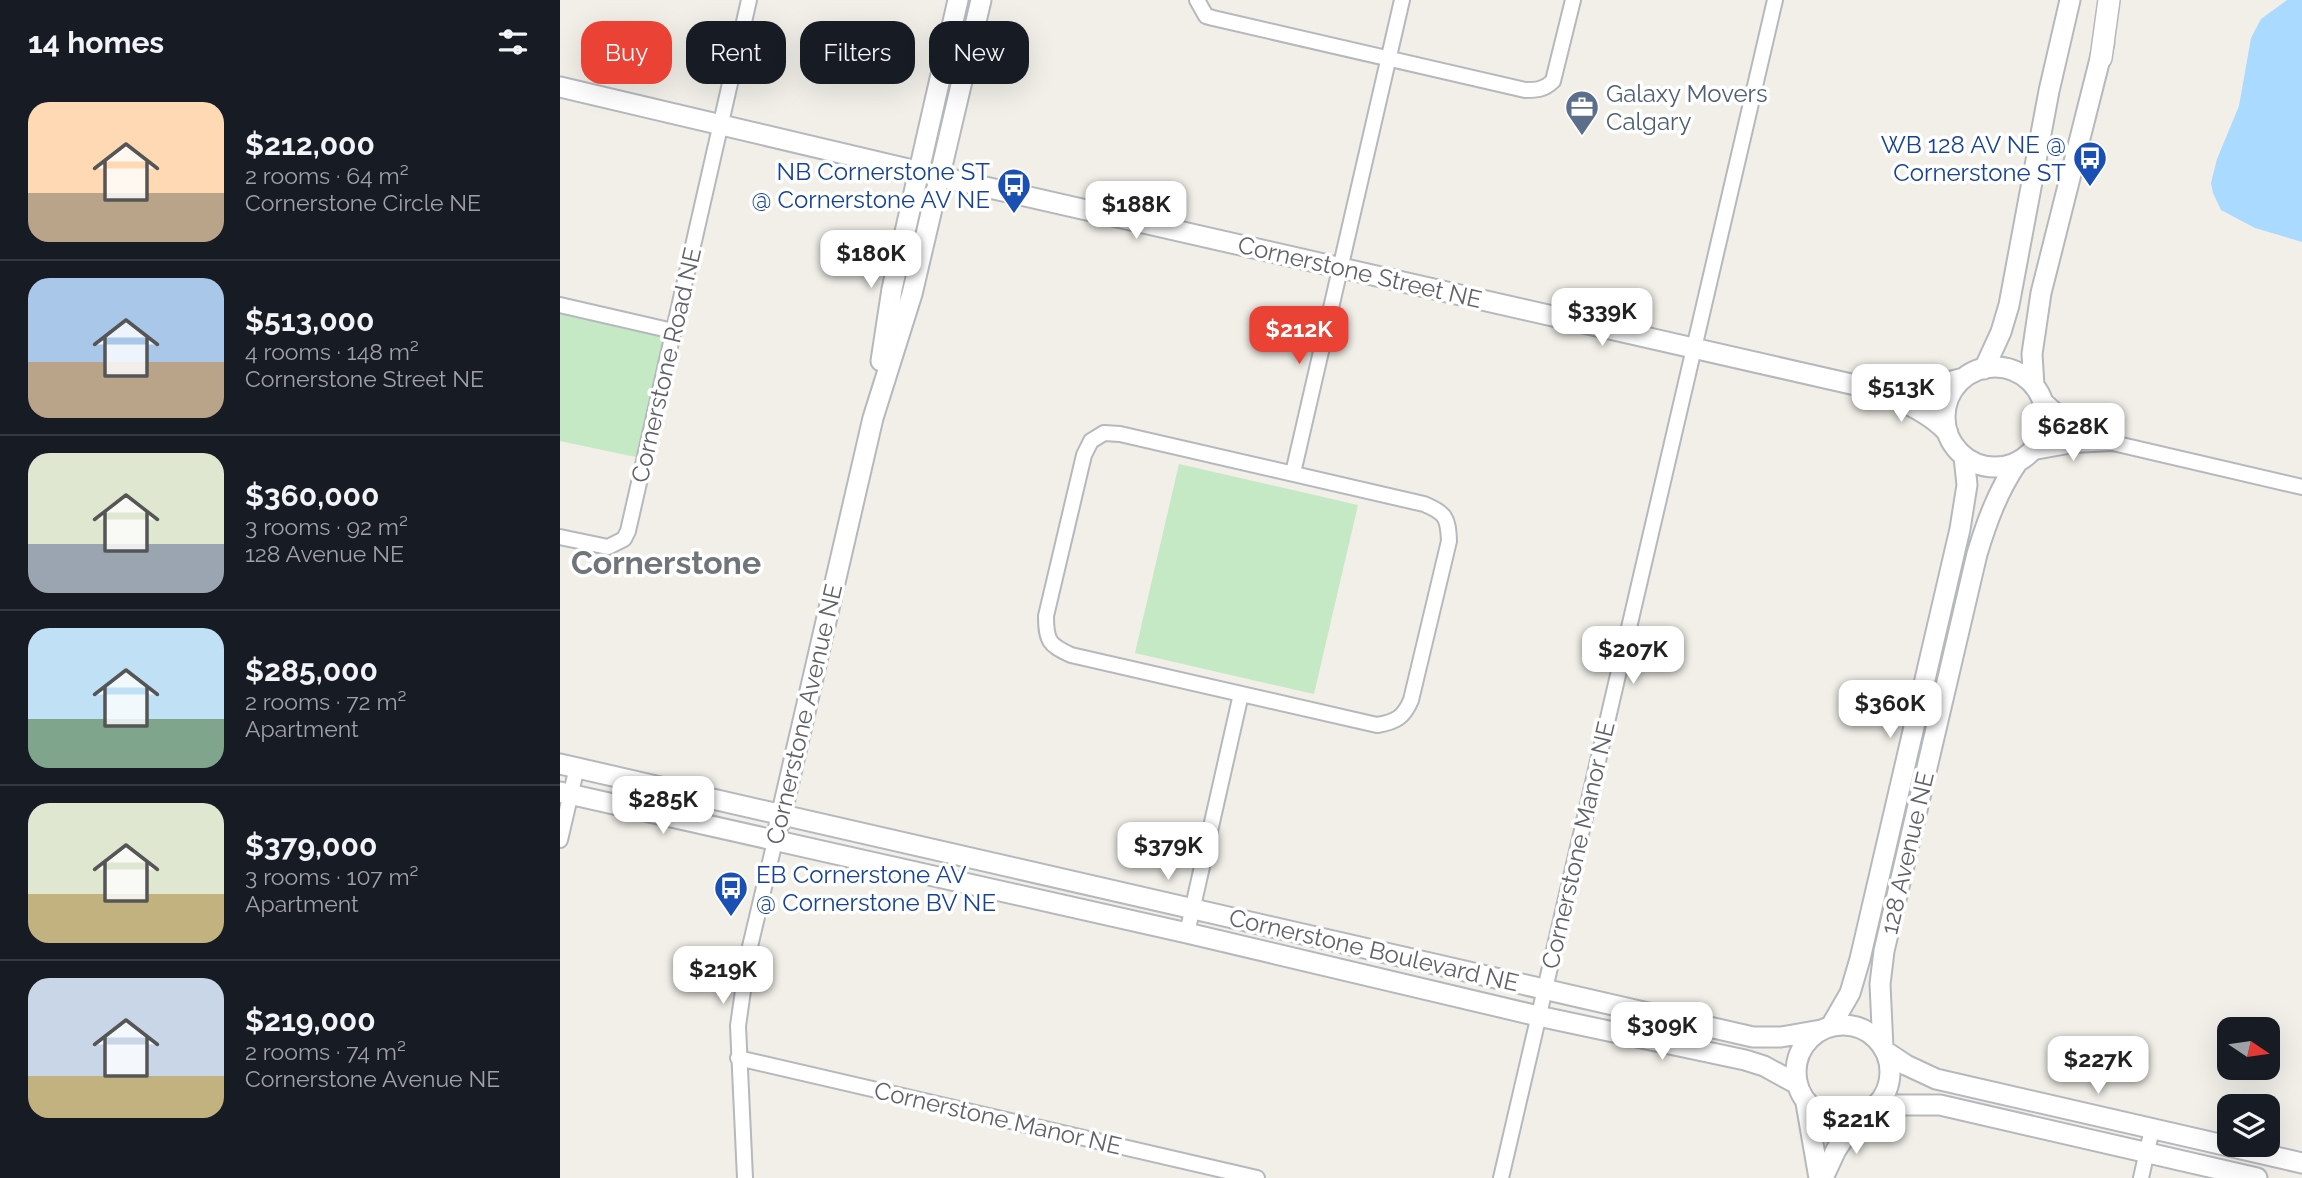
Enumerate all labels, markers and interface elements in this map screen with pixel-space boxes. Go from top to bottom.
chip: Buy [581,21,672,84]
chip: Rent [686,21,786,84]
chip: Filters [800,21,915,84]
chip: New [929,21,1029,84]
icon: filters [494,23,532,61]
text: 14 homes [28,25,164,60]
place label: Galaxy Movers Calgary [1606,79,1768,136]
office icon: Galaxy Movers Calgary [1563,88,1601,137]
text: $212,000 [245,127,375,162]
icon: home [84,130,168,214]
place label: WB 128 AV NE @ Cornerstone ST [1881,130,2066,187]
bus stop icon: WB 128 AV NE @ Cornerstone ST [2071,139,2109,188]
place label: NB Cornerstone ST @ Cornerstone AV NE [751,157,990,214]
text: 2 rooms · 64 m² [245,162,409,189]
bus stop icon: NB Cornerstone ST @ Cornerstone AV NE [995,166,1033,215]
pin: $188K [1087,182,1185,241]
text: Cornerstone Circle NE [245,189,481,216]
text: $188K [1101,190,1171,217]
pin: $180K [822,230,920,290]
street label: Cornerstone Street NE [1235,230,1485,314]
text: $180K [836,239,906,266]
street label: Cornerstone Road NE [625,245,707,485]
pin: $339K [1553,288,1651,348]
text: $339K [1567,297,1637,324]
text: $513,000 [245,303,374,338]
icon: home [84,306,168,390]
pin: $212K [1250,306,1348,366]
text: $212K [1265,315,1333,342]
text: 4 rooms · 148 m² [245,338,419,365]
pin: $513K [1852,364,1950,424]
text: Cornerstone Street NE [245,365,484,392]
text: $513K [1868,373,1934,400]
pin: $628K [2024,404,2122,463]
text: $628K [2038,412,2108,439]
text: $360,000 [245,478,379,513]
icon: home [84,481,168,565]
text: 3 rooms · 92 m² [245,513,408,540]
text: 128 Avenue NE [245,540,404,567]
district label: Cornerstone [571,544,761,581]
street label: Cornerstone Avenue NE [760,581,848,847]
pin: $207K [1584,626,1682,686]
text: $207K [1598,635,1668,662]
text: $285,000 [245,653,378,688]
icon: home [84,656,168,740]
pin: $360K [1841,680,1939,740]
text: 2 rooms · 72 m² [245,688,406,715]
text: $360K [1855,689,1925,716]
text: Apartment [245,715,359,742]
street label: Cornerstone Manor NE [1535,718,1621,972]
street label: 128 Avenue NE [1874,769,1940,937]
pin: $285K [614,776,712,836]
text: $285K [628,785,698,812]
pin: $379K [1119,822,1217,882]
text: $379,000 [245,828,377,863]
icon: home [84,831,168,915]
text: $379K [1133,831,1203,858]
place label: EB Cornerstone AV @ Cornerstone BV NE [756,860,996,917]
text: 3 rooms · 107 m² [245,863,419,890]
bus stop icon: EB Cornerstone AV @ Cornerstone BV NE [712,869,750,918]
text: Apartment [245,890,359,917]
street label: Cornerstone Boulevard NE [1226,903,1522,997]
pin: $219K [674,946,772,1006]
text: $219K [689,955,757,982]
pin: $309K [1613,1002,1711,1062]
text: $219,000 [245,1003,376,1038]
icon: home [84,1006,168,1090]
text: $309K [1627,1011,1697,1038]
north arrow [2217,1017,2280,1080]
map controls [2217,1017,2280,1157]
pin: $227K [2049,1036,2147,1096]
text: 2 rooms · 74 m² [245,1038,406,1065]
text: $227K [2064,1045,2132,1072]
text: Cornerstone Avenue NE [245,1065,500,1092]
street label: Cornerstone Manor NE [871,1075,1125,1161]
button: layers [2217,1094,2280,1157]
pin: $221K [1807,1096,1905,1156]
text: $221K [1822,1105,1890,1132]

